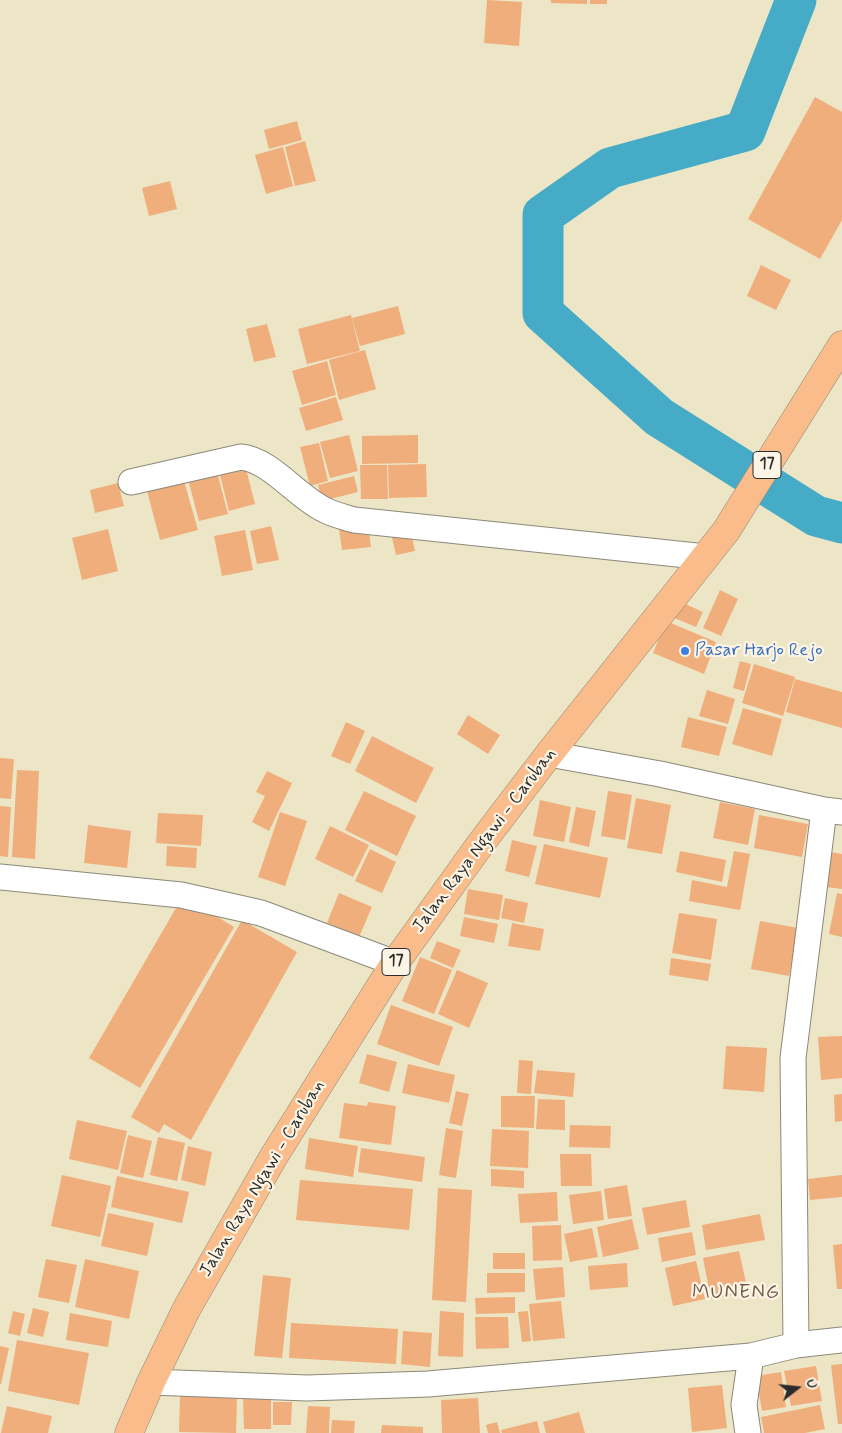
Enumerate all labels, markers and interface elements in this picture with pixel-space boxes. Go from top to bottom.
road number: 17 [753,452,781,478]
place label: Pasar Harjo Rejo [695,640,823,662]
marker: Pasar Harjo Rejo [679,645,691,657]
street label: Jalan Raya Ngawi - Caruban [409,744,561,938]
road number: 17 [382,949,410,976]
street label: Jalan Raya Ngawi - Caruban [196,1077,330,1281]
district label: MUNENG [690,1282,782,1306]
north arrow [772,1363,822,1413]
text: U [802,1377,821,1391]

